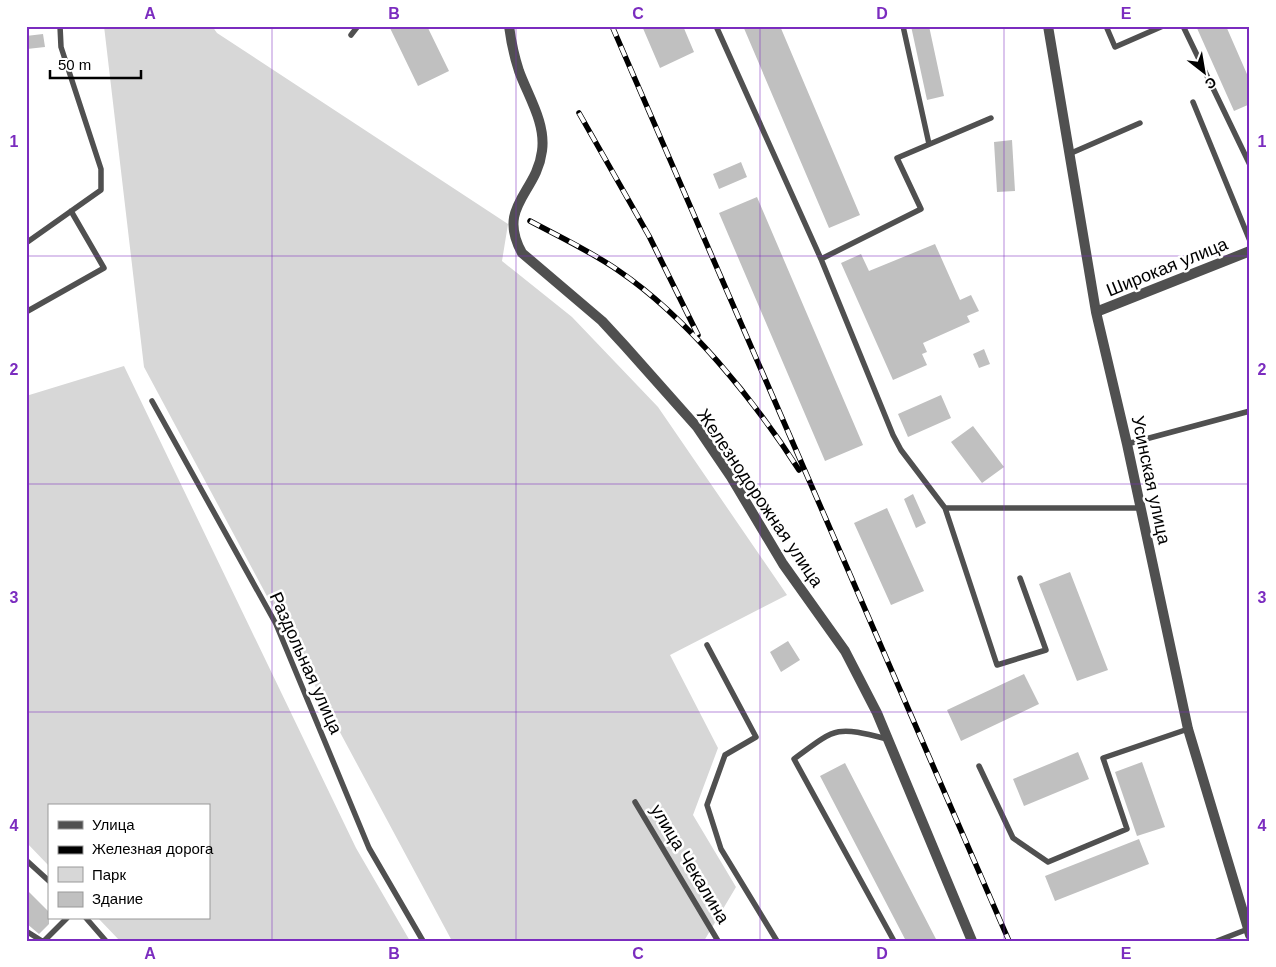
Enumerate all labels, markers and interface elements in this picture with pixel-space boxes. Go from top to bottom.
text: A [144,5,156,22]
text: B [388,5,400,22]
text: C [632,5,644,22]
text: D [876,5,888,22]
text: E [1121,5,1132,22]
scale bar [50,48,141,80]
north arrow [1178,48,1228,98]
text: 50 m [58,56,91,73]
text: С [1202,74,1219,93]
text: 1 [10,133,19,150]
text: 1 [1258,133,1267,150]
street label: Широкая улица [1103,233,1232,300]
text: 2 [10,361,19,378]
text: 2 [1258,361,1267,378]
street label: Железнодорожная улица [693,405,828,592]
street label: Усинская улица [1128,414,1175,547]
text: 3 [10,589,19,606]
street label: Раздольная улица [266,589,347,738]
text: 3 [1258,589,1267,606]
street label: улица Чекалина [647,801,734,928]
legend [48,804,210,920]
text: Улица [92,816,135,833]
text: 4 [10,817,19,834]
text: 4 [1258,817,1267,834]
text: Железная дорога [92,840,214,857]
text: Парк [92,866,126,883]
text: Здание [92,890,143,907]
text: A [144,945,156,962]
text: B [388,945,400,962]
text: C [632,945,644,962]
text: D [876,945,888,962]
text: E [1121,945,1132,962]

